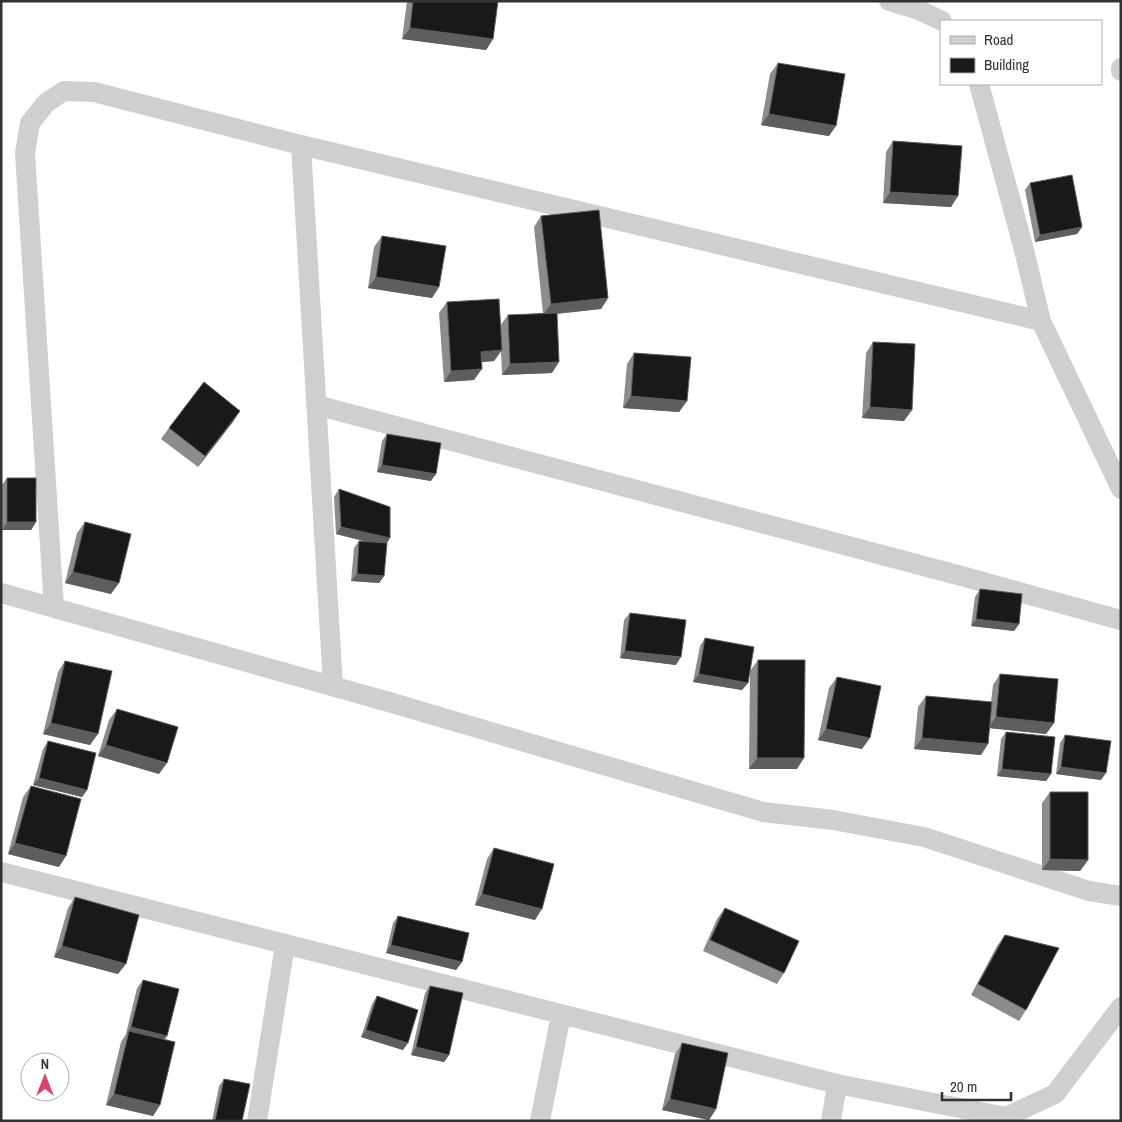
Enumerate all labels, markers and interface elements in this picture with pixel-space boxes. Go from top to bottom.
legend [940,20,1102,85]
text: Road [984,29,1013,50]
text: Building [984,54,1029,75]
north arrow [20,1052,70,1102]
text: N [41,1055,49,1073]
scale bar [942,1070,1011,1102]
text: 20 m [950,1076,977,1097]

